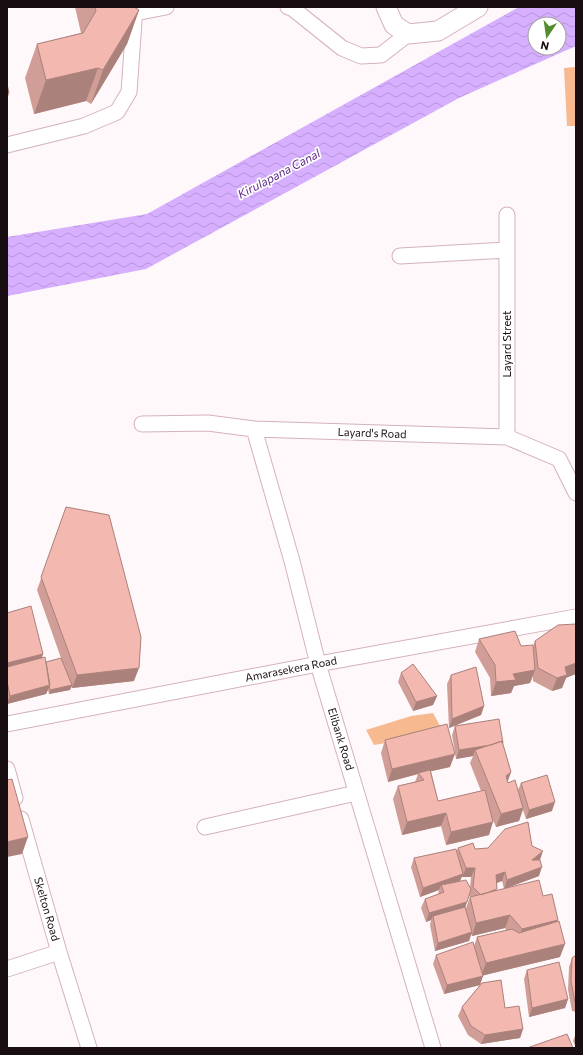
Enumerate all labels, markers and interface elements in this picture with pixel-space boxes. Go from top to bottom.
north arrow [527,16,567,56]
text: N [539,39,550,53]
water label: Kirulapana Canal [235,145,323,201]
street label: Layard Street [500,310,513,378]
street label: Layard's Road [337,425,407,440]
street label: Amarasekera Road [244,653,338,684]
street label: Elibank Road [326,706,357,772]
street label: Skelton Road [32,875,63,942]

